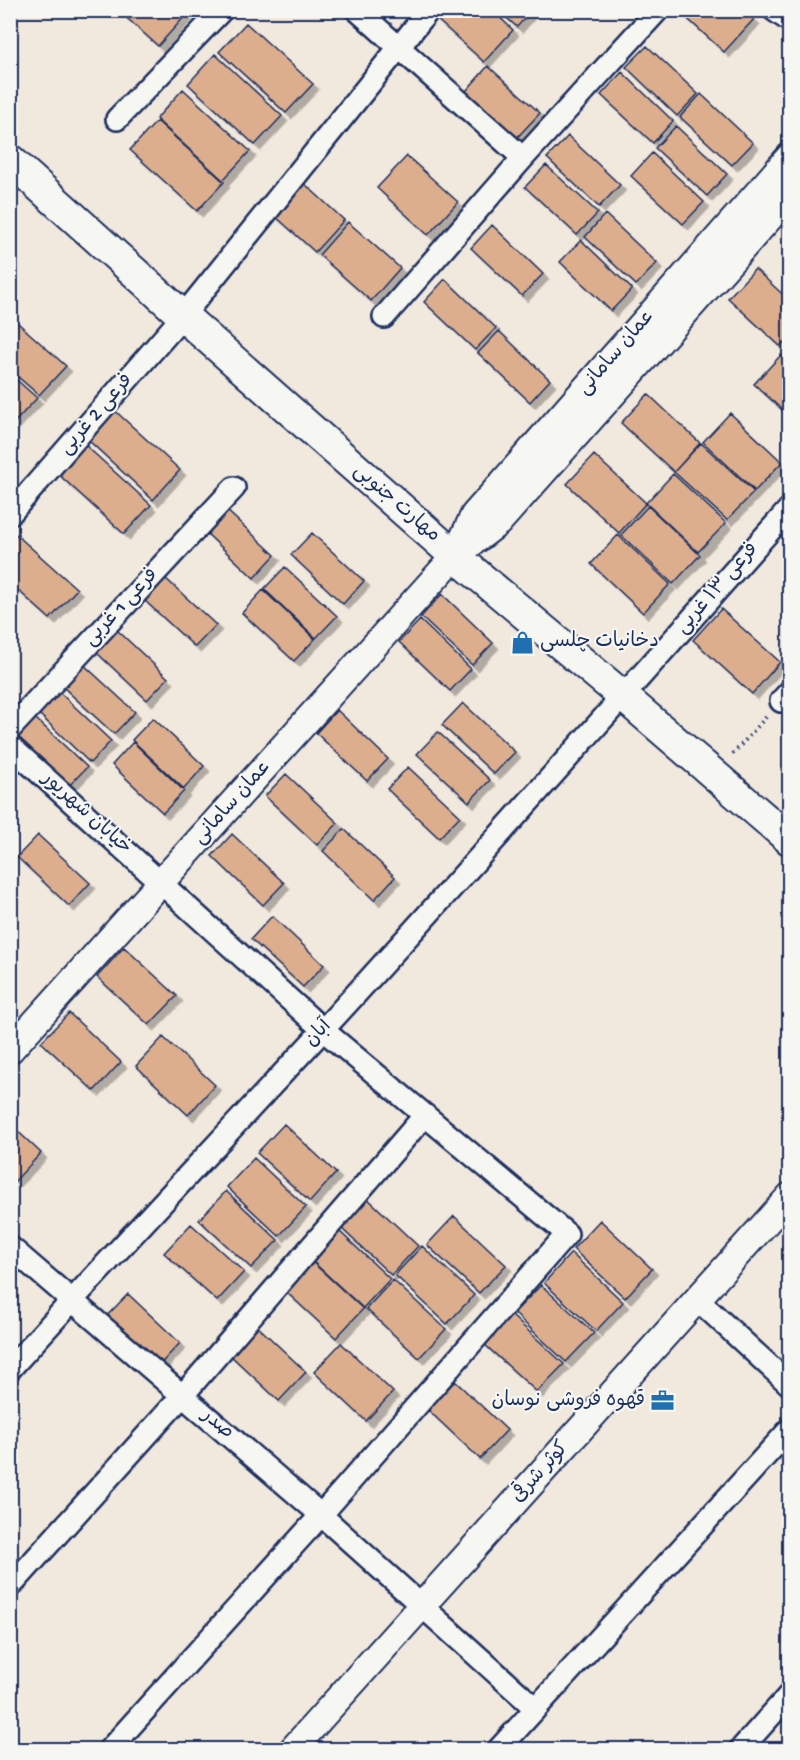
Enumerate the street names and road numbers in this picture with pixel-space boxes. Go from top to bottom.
street label: عمان سامانی [573,305,660,400]
street label: فرعی 2 غربی [55,369,138,460]
street label: مهارت جنوبی [348,459,445,548]
street label: فرعی ۱۳ غربی [671,538,764,639]
street label: فرعی 1 غربی [79,564,164,652]
street label: عمان سامانی [188,755,277,850]
street label: خیابان شهریور [35,766,136,860]
street label: آبان [299,1013,338,1052]
street label: صدر [195,1404,238,1445]
street label: کوثر شرقی [504,1434,574,1508]

